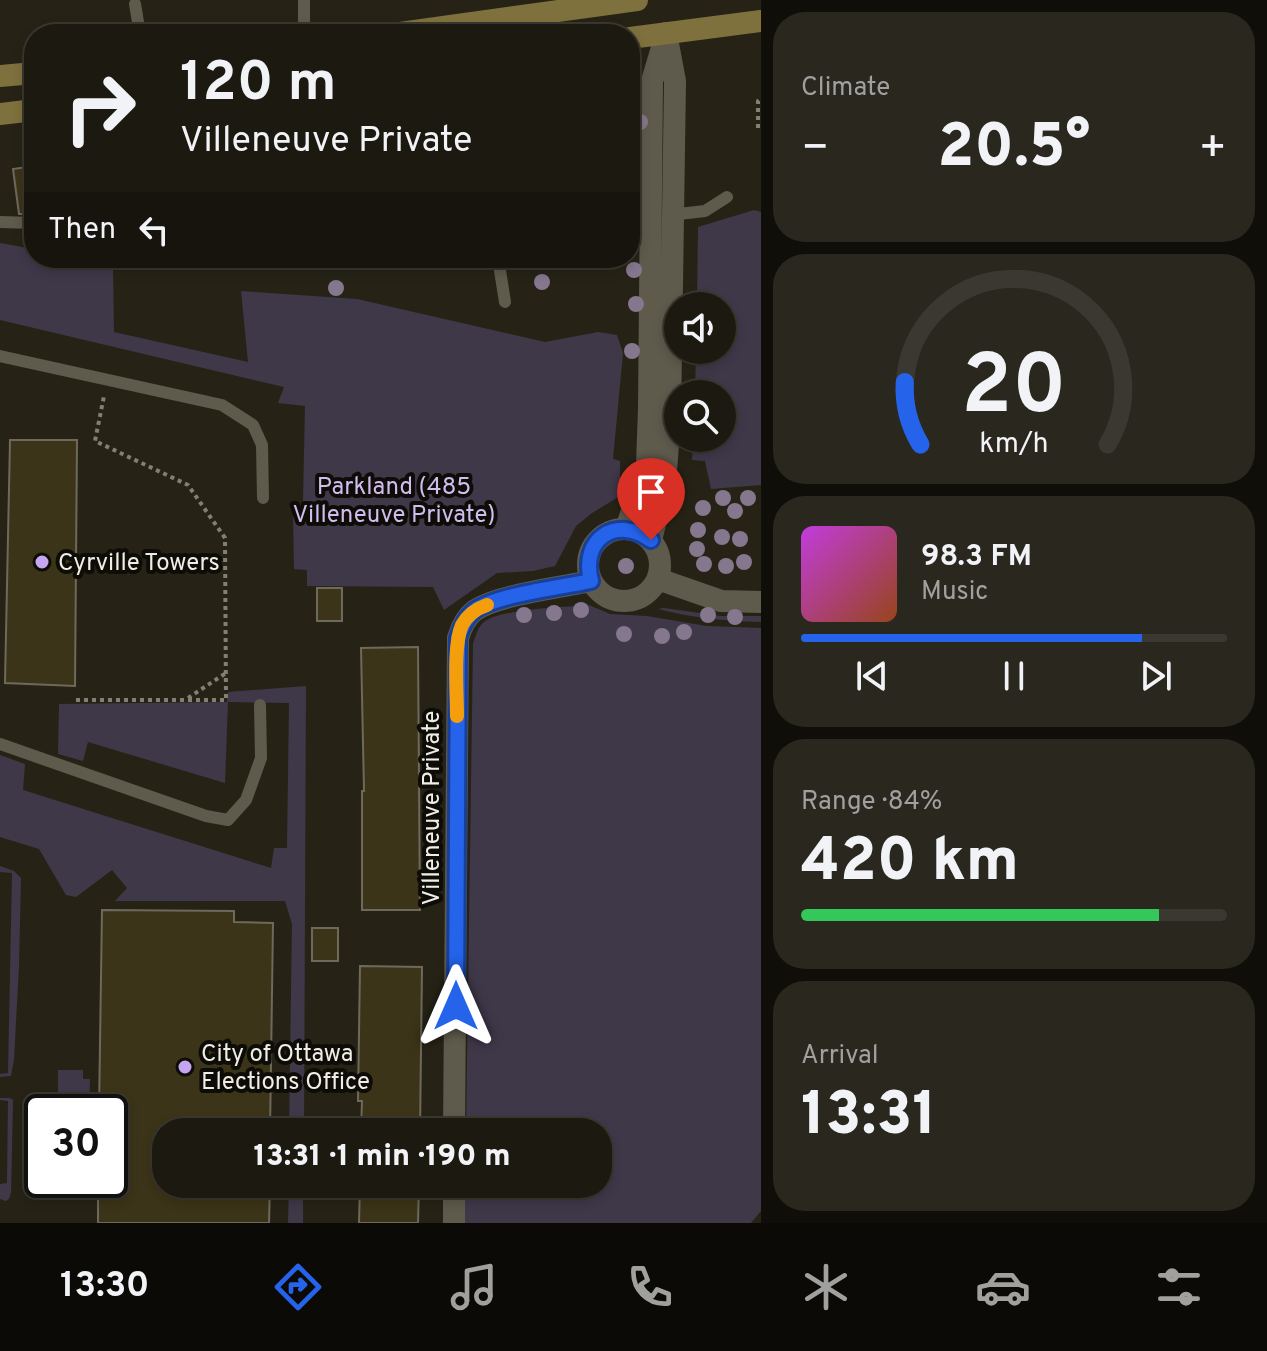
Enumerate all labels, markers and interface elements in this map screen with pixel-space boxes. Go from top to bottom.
text: 120 m [180,50,337,120]
icon: right [48,56,152,160]
text: Climate [801,72,890,105]
text: 20.5° [938,112,1090,188]
text: Villeneuve Private [180,119,472,165]
text: − [801,122,829,178]
text: + [1199,122,1227,178]
icon: left [132,208,176,252]
text: Then [48,212,116,249]
map controls [664,292,736,452]
button: sound [664,292,736,364]
text: 20 [961,338,1067,443]
button: search [664,380,736,452]
text: km/h [979,427,1049,463]
pin [617,458,685,540]
icon: arrive [629,470,673,514]
park label: Parkland (485 Villeneuve Private) [292,473,496,531]
text: 98.3 FM [921,539,1032,576]
place label: Cyrville Towers [58,549,220,579]
marker: Cyrville Towers [33,553,51,571]
text: Music [921,576,988,609]
icon: previous [850,654,894,698]
icon: pause [992,654,1036,698]
icon: next [1134,654,1178,698]
street label: Villeneuve Private [418,711,448,905]
text: Range · 84% [801,786,942,819]
text: 420 km [801,826,1019,902]
position arrow [414,964,498,1048]
place label: City of Ottawa Elections Office [201,1040,370,1098]
text: Arrival [801,1040,879,1073]
marker: City of Ottawa Elections Office [176,1058,194,1076]
text: 13:31 [801,1080,937,1156]
speed limit sign: 30 [24,1094,128,1198]
text: 13:31 · 1 min · 190 m [254,1139,511,1176]
icon: directions [270,1259,326,1315]
icon: music [446,1259,502,1315]
icon: phone [622,1259,678,1315]
icon: climate [798,1259,854,1315]
icon: car [975,1259,1031,1315]
icon: filters [1151,1259,1207,1315]
text: 13:30 [60,1264,150,1310]

